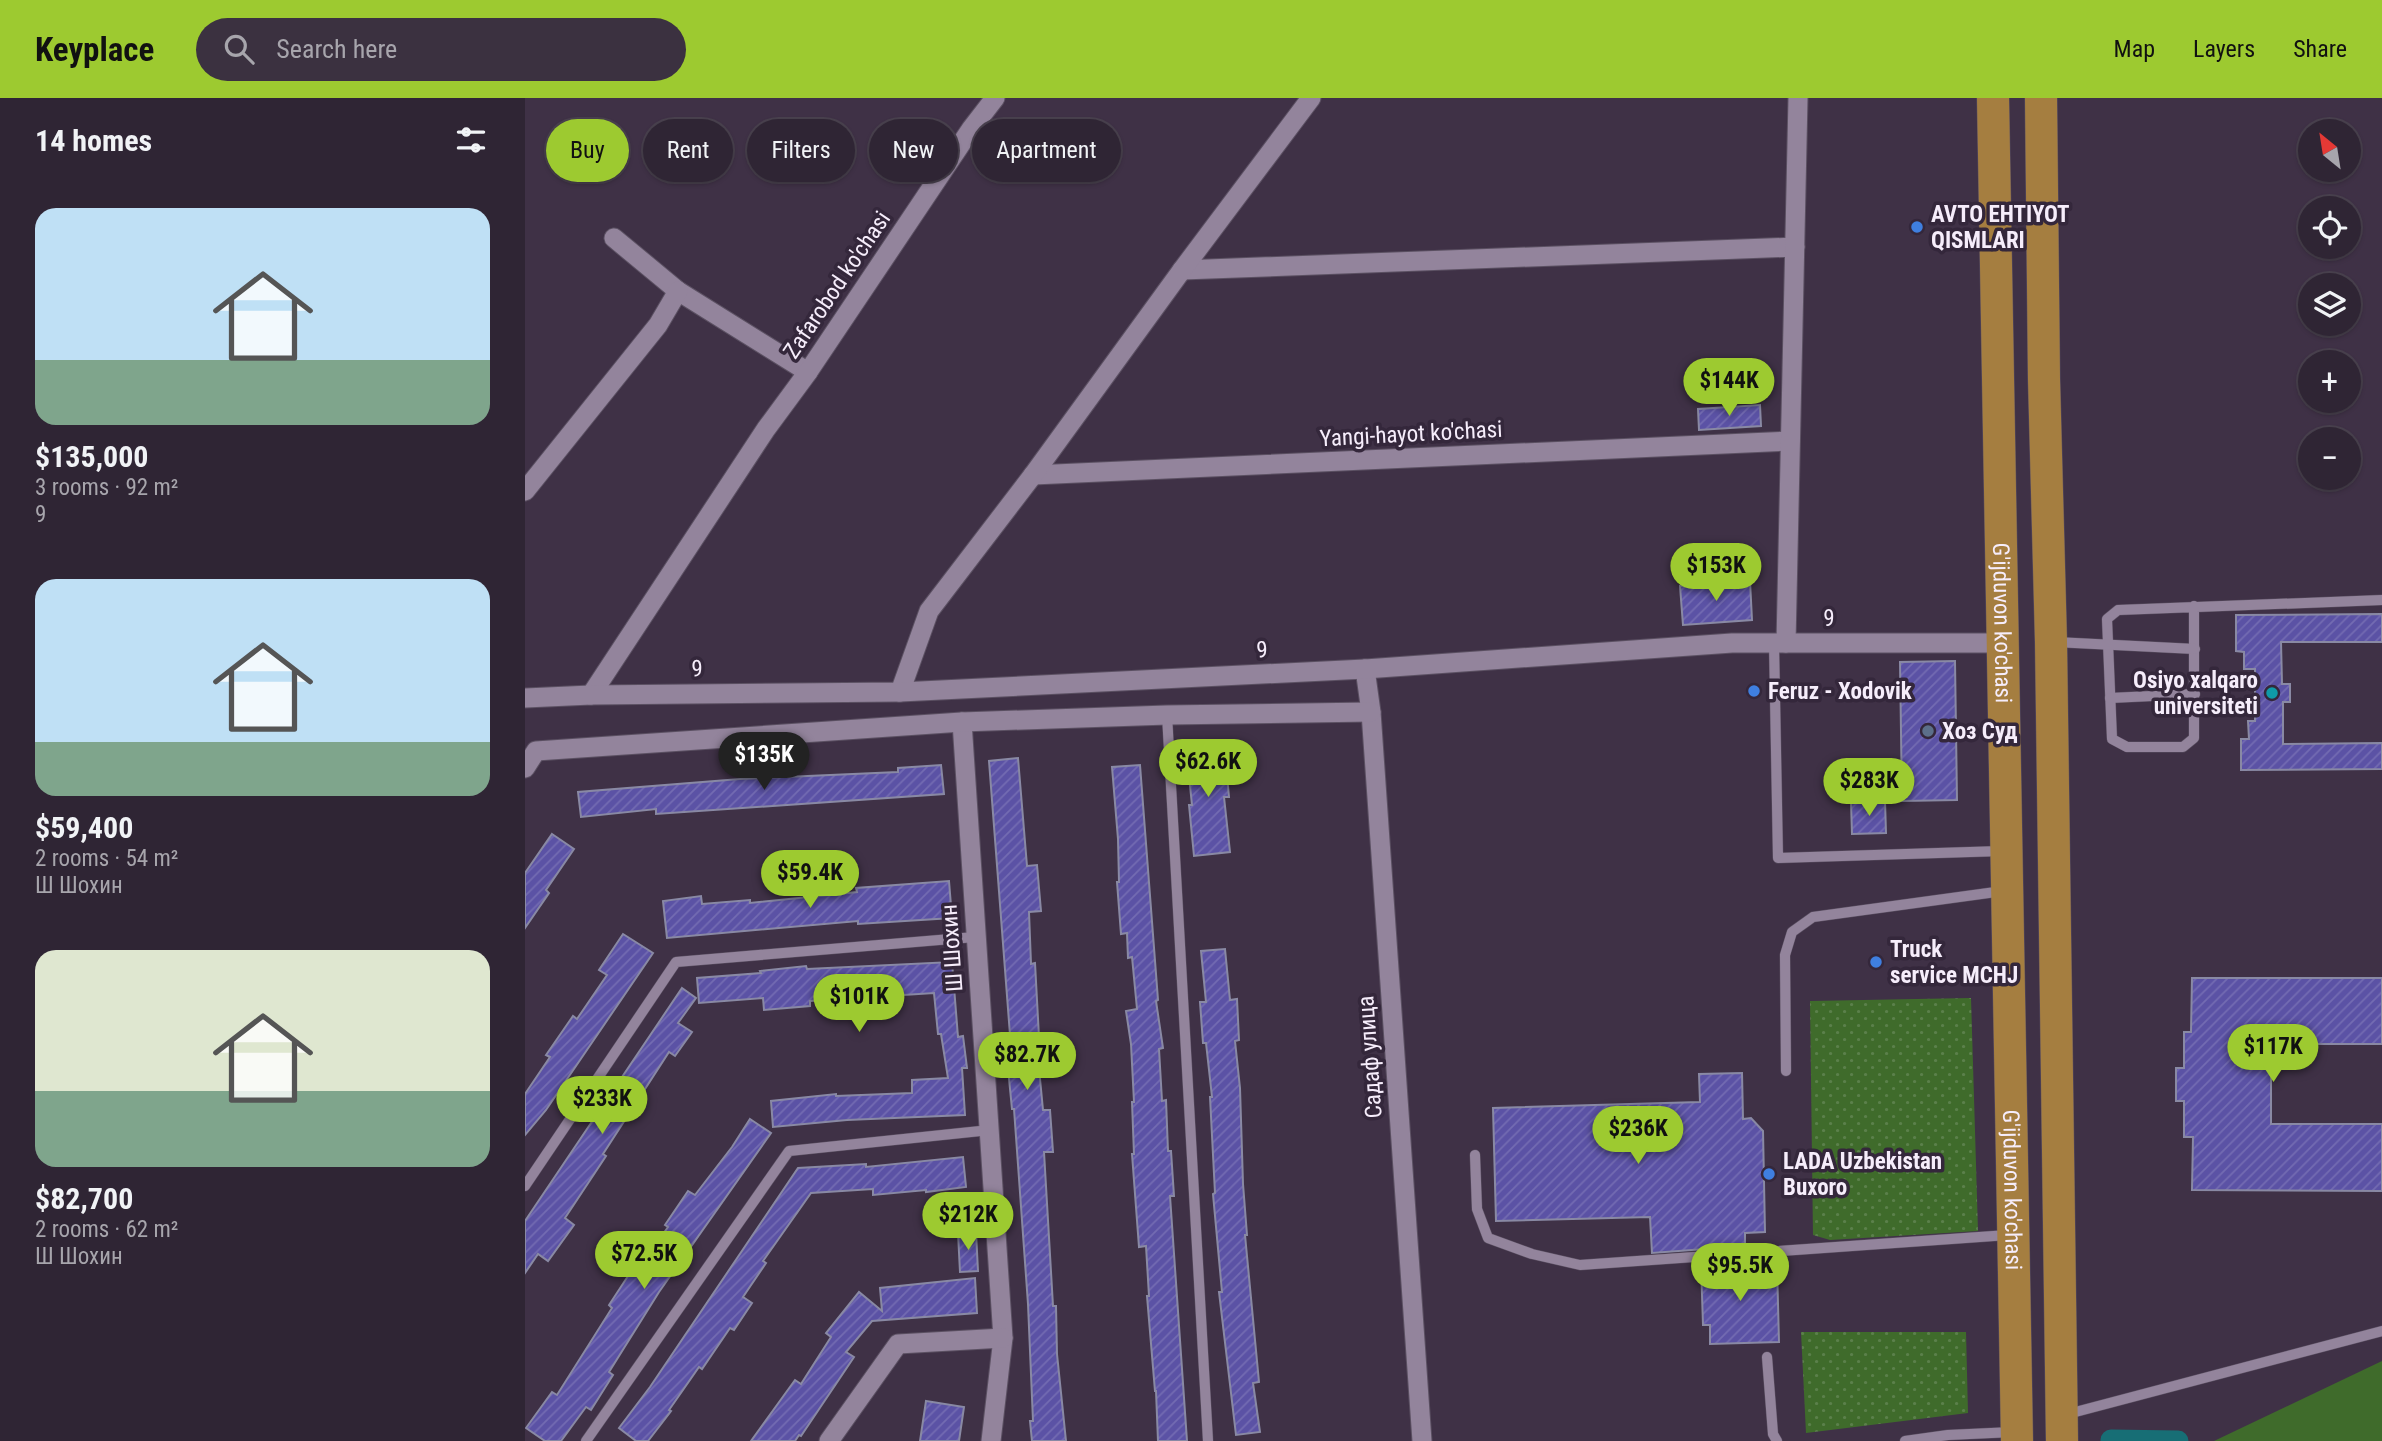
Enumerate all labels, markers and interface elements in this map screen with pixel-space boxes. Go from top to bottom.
search box [196,18,686,81]
text: Keyplace [35,30,154,69]
icon: search [220,30,258,68]
text: Search here [276,34,397,64]
text: Map [2114,35,2155,63]
text: Layers [2193,35,2255,63]
text: Share [2293,35,2347,63]
chip: Buy [546,119,629,182]
chip: Rent [643,119,733,182]
chip: Filters [747,119,855,182]
chip: New [869,119,958,182]
chip: Apartment [972,119,1121,182]
north arrow [2298,119,2361,182]
map controls [2298,119,2361,490]
icon: filters [452,121,490,159]
text: 14 homes [35,123,152,158]
button: locate [2298,196,2361,259]
place label: AVTO EHTIYOT QISMLARI [1931,201,2070,254]
street label: Zafarobod ko'chasi [778,206,896,364]
marker: AVTO EHTIYOT QISMLARI [1909,219,1925,235]
icon: home [200,253,326,379]
button: layers [2298,273,2361,336]
button: + [2298,350,2361,413]
pin: $144K [1680,358,1778,418]
text: $144K [1699,367,1759,394]
street label: Yangi-hayot ko'chasi [1319,416,1503,452]
button: − [2298,427,2361,490]
text: $135,000 [35,439,148,474]
text: 3 rooms · 92 m² [35,474,178,501]
text: 9 [35,501,46,528]
street label: G'ijduvon ko'chasi [1987,542,2017,703]
pin: $153K [1667,544,1765,603]
text: $153K [1686,552,1746,579]
street label: 9 [1823,605,1835,632]
icon: home [200,624,326,750]
street label: 9 [1256,636,1268,664]
street label: 9 [691,655,703,683]
place label: Osiyo xalqaro universiteti [2133,667,2258,720]
place label: Feruz - Xodovik [1768,678,1913,705]
marker: Feruz - Xodovik [1746,683,1762,699]
marker: Osiyo xalqaro universiteti [2264,685,2280,701]
place label: Хоз Суд [1942,718,2018,745]
marker: Хоз Суд [1920,723,1936,739]
pin: $135K [715,732,813,792]
pin: $62.6K [1151,740,1265,799]
text: $135K [734,741,794,768]
text: $62.6K [1175,748,1241,775]
pin: $283K [1820,758,1918,818]
text: $283K [1839,767,1899,794]
text: $59,400 [35,810,133,845]
text: 2 rooms · 54 m² [35,845,178,872]
pin: $59.4K [753,850,867,910]
text: $59.4K [777,859,843,886]
text: Ш Шохин [35,872,123,899]
street label: Ш Шохин [935,903,969,993]
place label: Truck service MCHJ [1890,936,2018,989]
marker: Truck service MCHJ [1868,954,1884,970]
pin: $101K [810,974,908,1034]
text: $101K [829,983,889,1010]
icon: home [200,995,326,1121]
street label: Садаф улица [1352,995,1388,1119]
pin: $117K [2224,1024,2322,1084]
pin: $82.7K [970,1032,1084,1092]
text: $117K [2243,1033,2303,1060]
text: $82.7K [994,1041,1060,1068]
pin: $233K [553,1076,651,1136]
text: $233K [572,1085,632,1112]
pin: $236K [1589,1107,1687,1166]
street label: G'ijduvon ko'chasi [1998,1109,2027,1270]
text: $236K [1608,1115,1668,1142]
place label: LADA Uzbekistan Buxoro [1783,1148,1942,1201]
marker: LADA Uzbekistan Buxoro [1761,1166,1777,1182]
text: $82,700 [35,1181,133,1216]
pin: $212K [919,1192,1017,1252]
text: $212K [938,1201,998,1228]
text: 2 rooms · 62 m² [35,1216,178,1243]
pin: $72.5K [587,1232,701,1291]
text: $72.5K [611,1240,677,1267]
text: Ш Шохин [35,1243,123,1270]
pin: $95.5K [1683,1244,1797,1303]
text: $95.5K [1707,1252,1773,1279]

